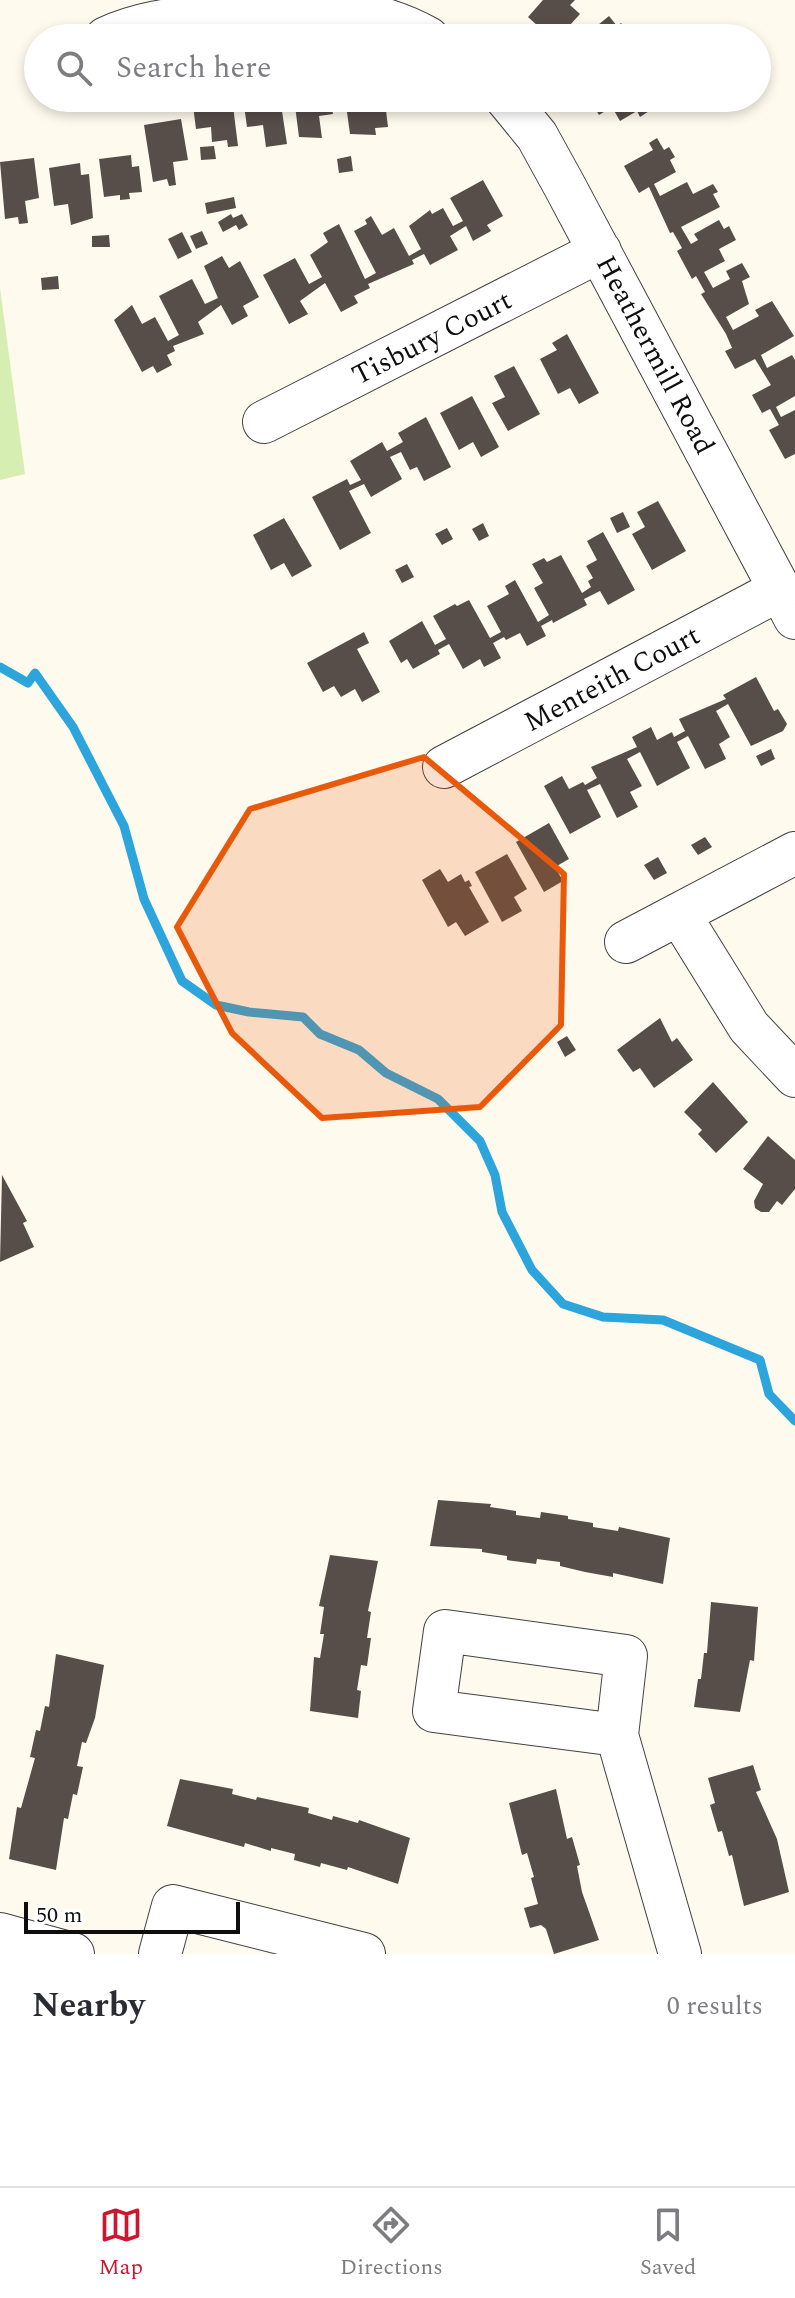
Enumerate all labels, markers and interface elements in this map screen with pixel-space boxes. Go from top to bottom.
search box [24,24,771,112]
text: Search here [116,45,272,91]
icon: search [52,46,96,90]
street label: Heathermill Road [584,248,726,462]
street label: Tisbury Court [344,279,520,397]
street label: Menteith Court [516,614,708,744]
scale bar [24,1898,240,1934]
text: 50 m [36,1899,82,1932]
text: Nearby [32,1980,145,2032]
text: 0 results [667,1986,763,2026]
tab: Map [99,2203,143,2284]
tab: Directions [340,2203,443,2284]
tab: Saved [640,2203,696,2284]

